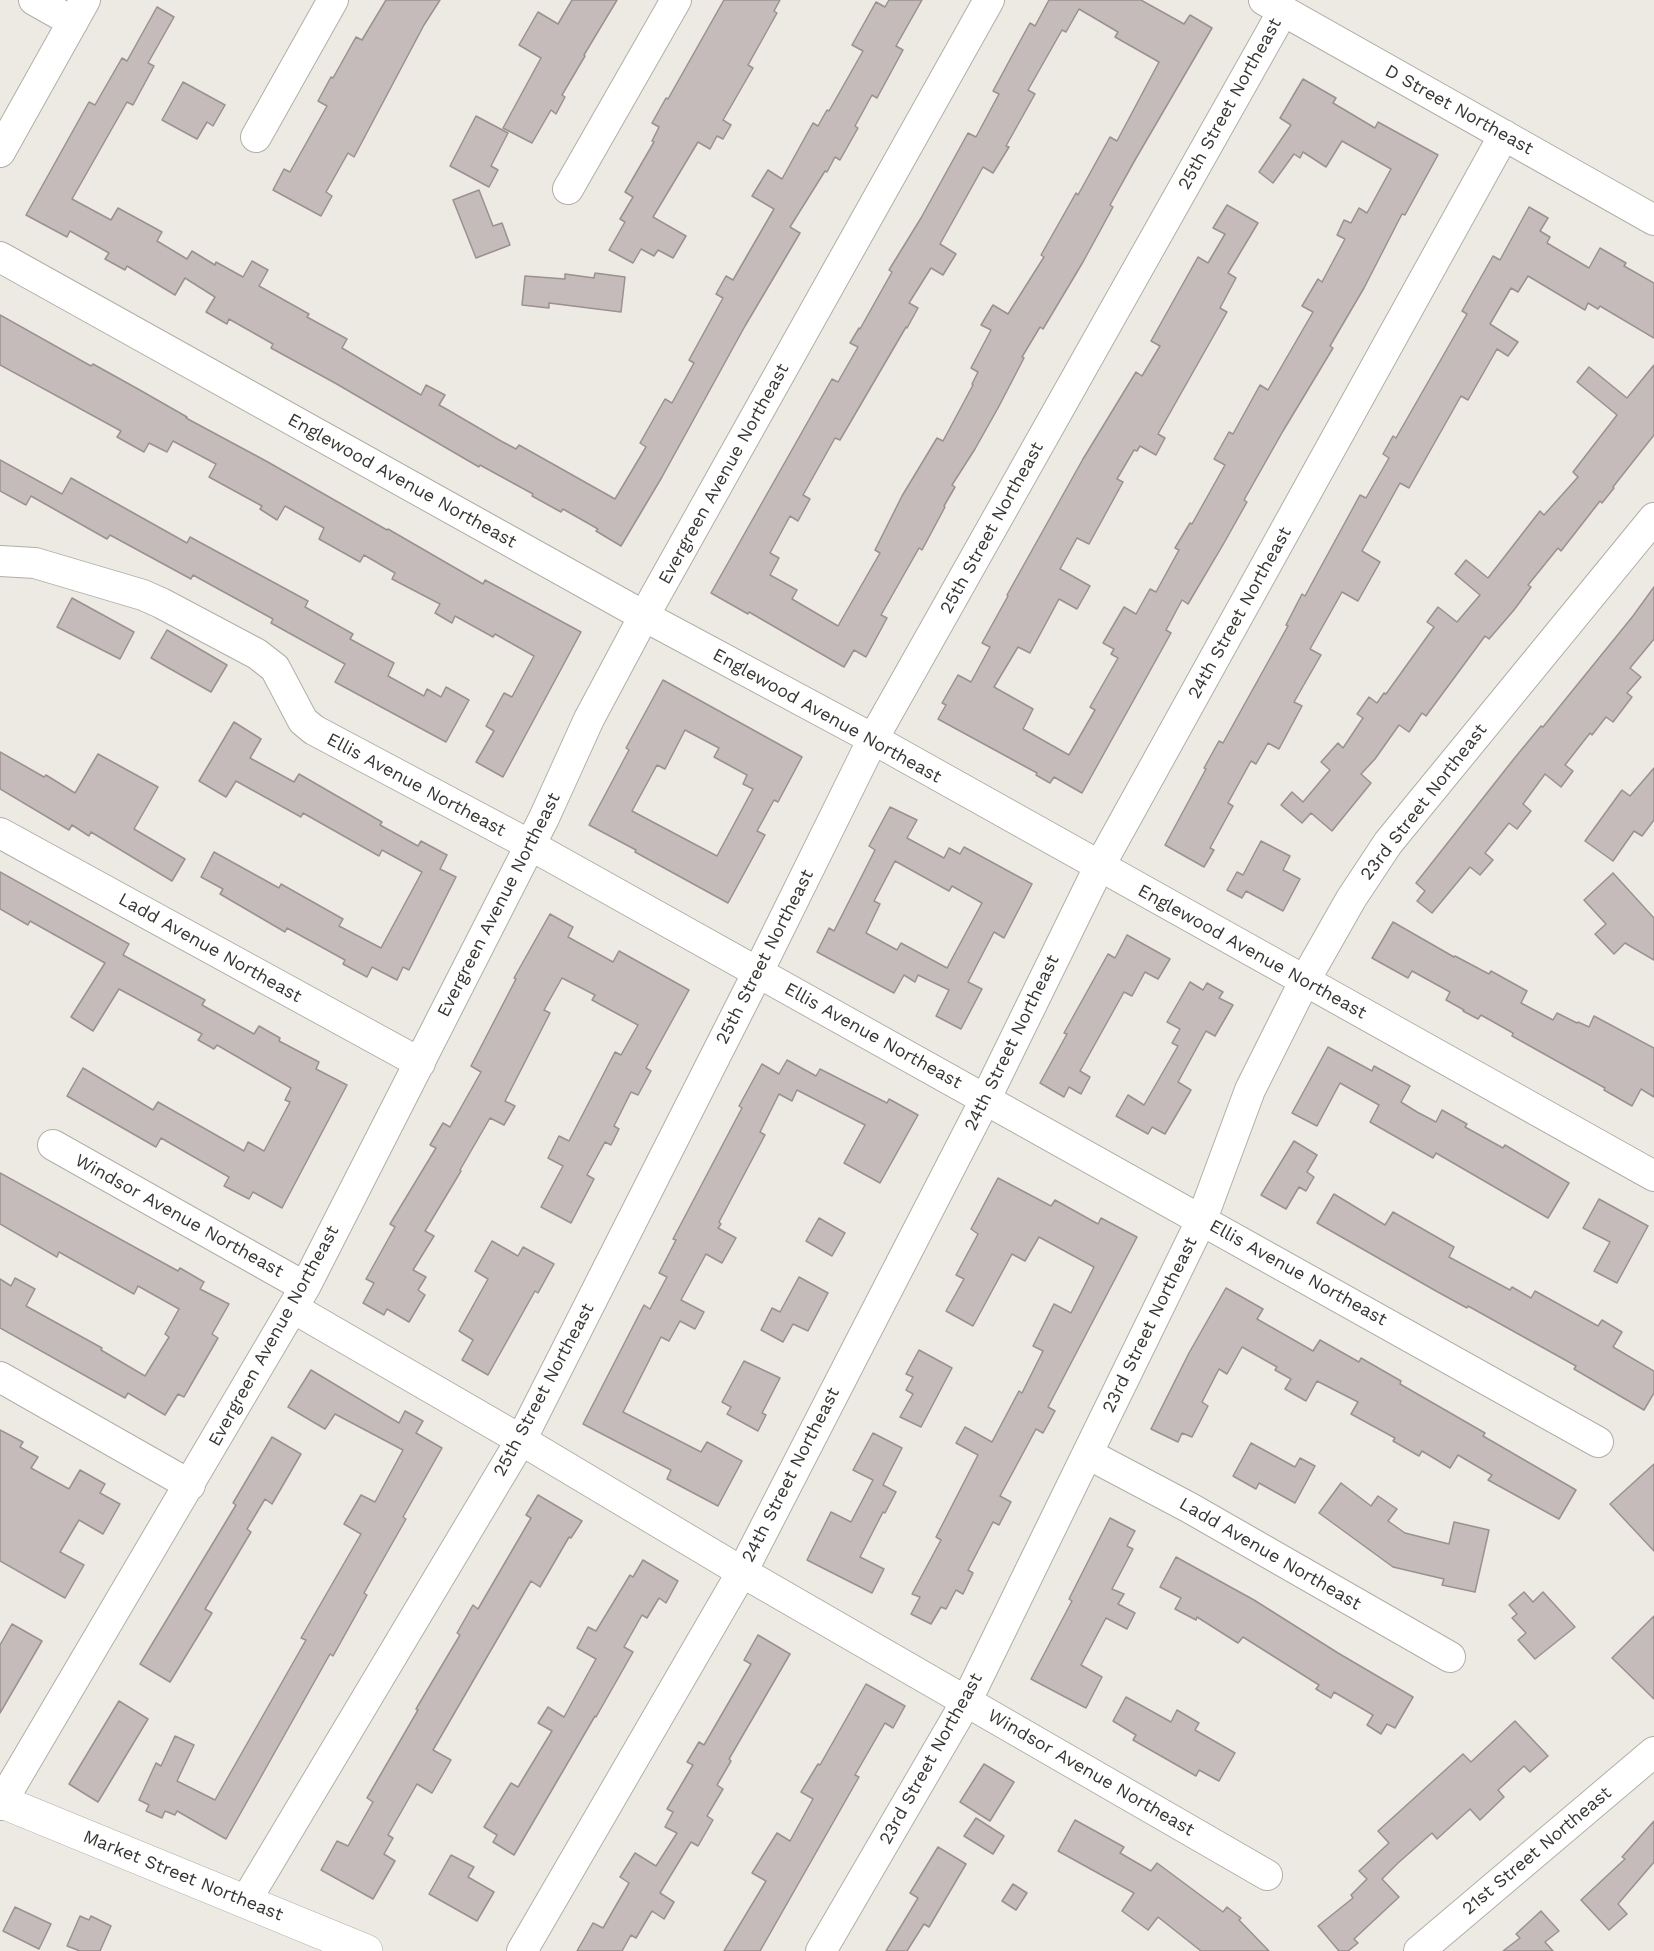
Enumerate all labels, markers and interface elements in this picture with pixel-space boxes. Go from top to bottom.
street label: 25th Street Northeast [1174,14,1286,194]
street label: D Street Northeast [1381,60,1537,160]
street label: Evergreen Avenue Northeast [654,360,794,588]
street label: Englewood Avenue Northeast [284,409,520,553]
street label: 25th Street Northeast [936,438,1048,618]
street label: 24th Street Northeast [1184,523,1296,703]
street label: Englewood Avenue Northeast [709,644,945,788]
street label: 23rd Street Northeast [1356,719,1492,885]
street label: Ellis Avenue Northeast [323,729,509,841]
street label: Evergreen Avenue Northeast [433,789,565,1021]
street label: 25th Street Northeast [712,866,818,1048]
street label: Englewood Avenue Northeast [1134,880,1370,1024]
street label: Ladd Avenue Northeast [114,889,306,1007]
street label: 24th Street Northeast [960,952,1064,1134]
street label: Ellis Avenue Northeast [780,978,966,1094]
street label: Windsor Avenue Northeast [71,1150,287,1282]
street label: Ellis Avenue Northeast [1205,1215,1391,1331]
street label: Evergreen Avenue Northeast [204,1222,344,1450]
street label: 23rd Street Northeast [1098,1234,1202,1416]
street label: 25th Street Northeast [489,1300,599,1480]
street label: 24th Street Northeast [738,1384,844,1566]
street label: Ladd Avenue Northeast [1175,1493,1365,1615]
street label: 23rd Street Northeast [875,1669,987,1849]
street label: Windsor Avenue Northeast [984,1705,1198,1841]
street label: 21st Street Northeast [1458,1782,1616,1920]
street label: Market Street Northeast [80,1826,286,1926]

